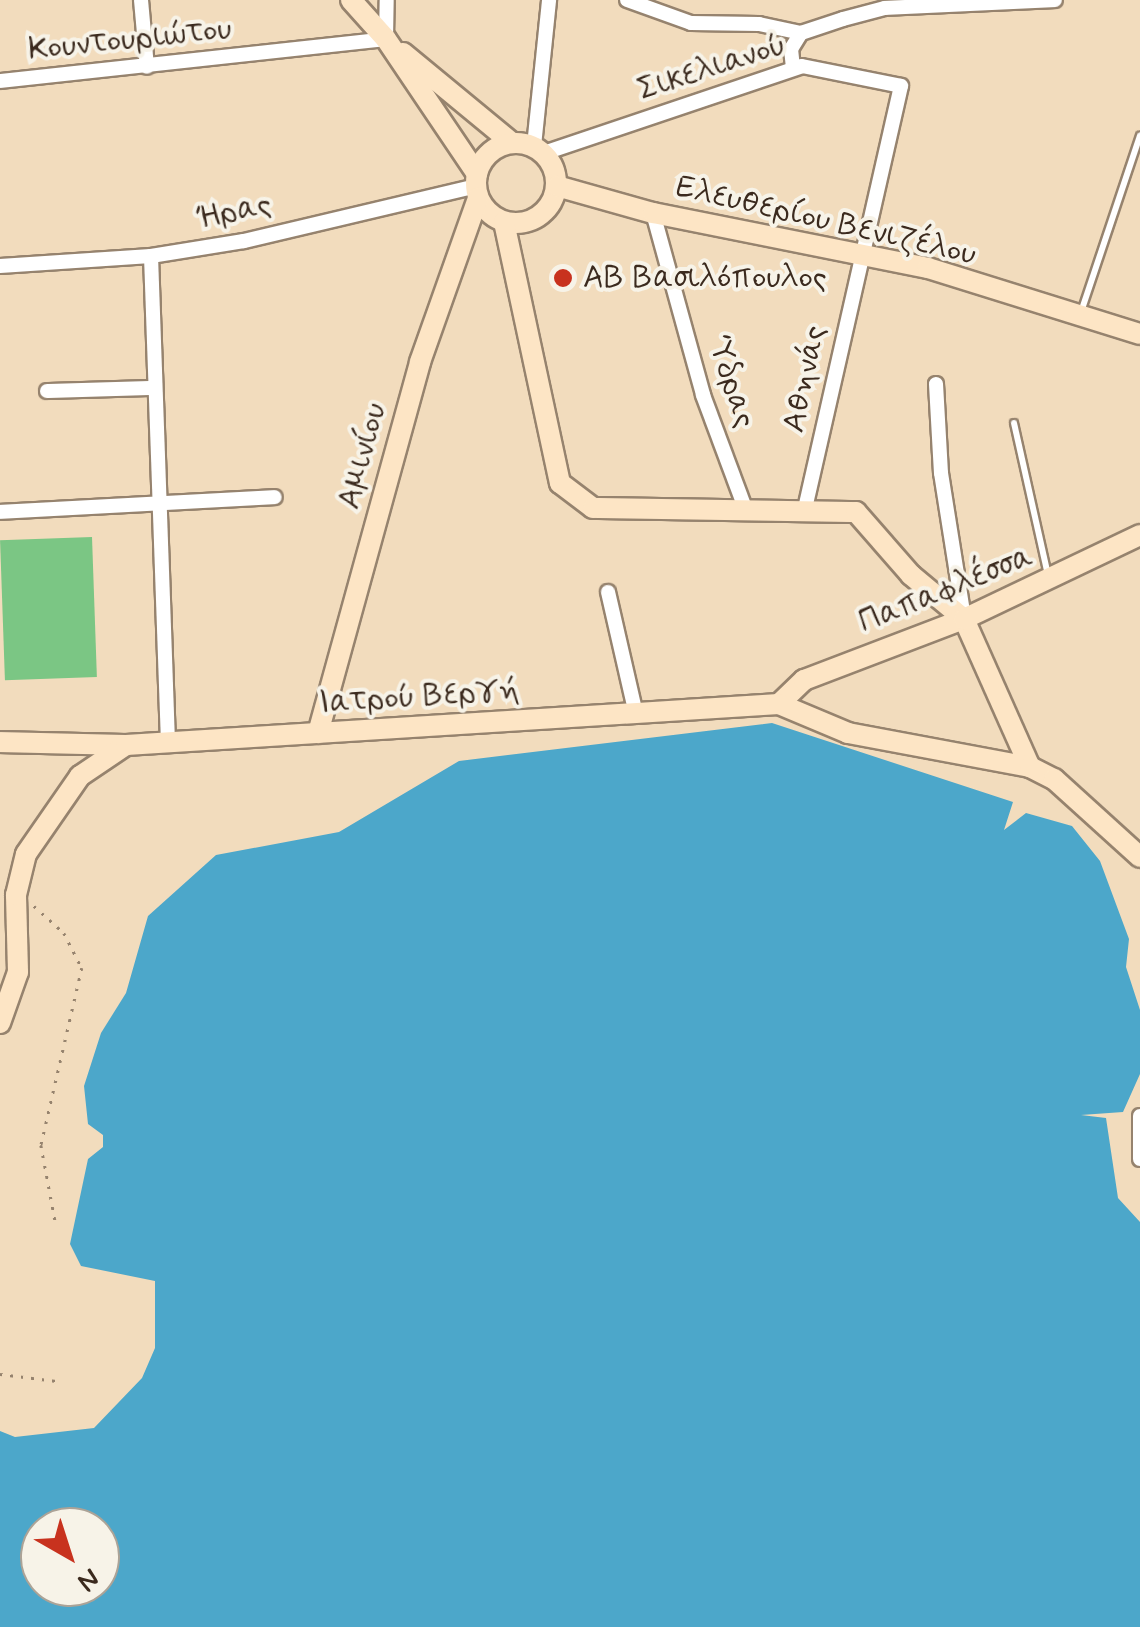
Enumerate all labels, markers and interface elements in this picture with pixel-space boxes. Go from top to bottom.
street label: Κουντουριώτου [26,10,234,70]
street label: Σικελιανού [633,26,791,110]
street label: Ελευθερίου Βενιζέλου [672,168,980,274]
street label: Ήρας [193,185,275,239]
place label: ΑΒ Βασιλόπουλος [583,259,827,297]
marker: ΑΒ Βασιλόπουλος [552,267,574,289]
street label: Αθηνάς [775,322,835,436]
street label: Ύδρας [698,331,764,433]
street label: Αμινίου [330,399,396,513]
street label: Παπαφλέσσα [853,538,1039,642]
street label: Ιατρού Βεργή [317,671,521,723]
north arrow [20,1507,120,1607]
text: N [69,1559,107,1599]

